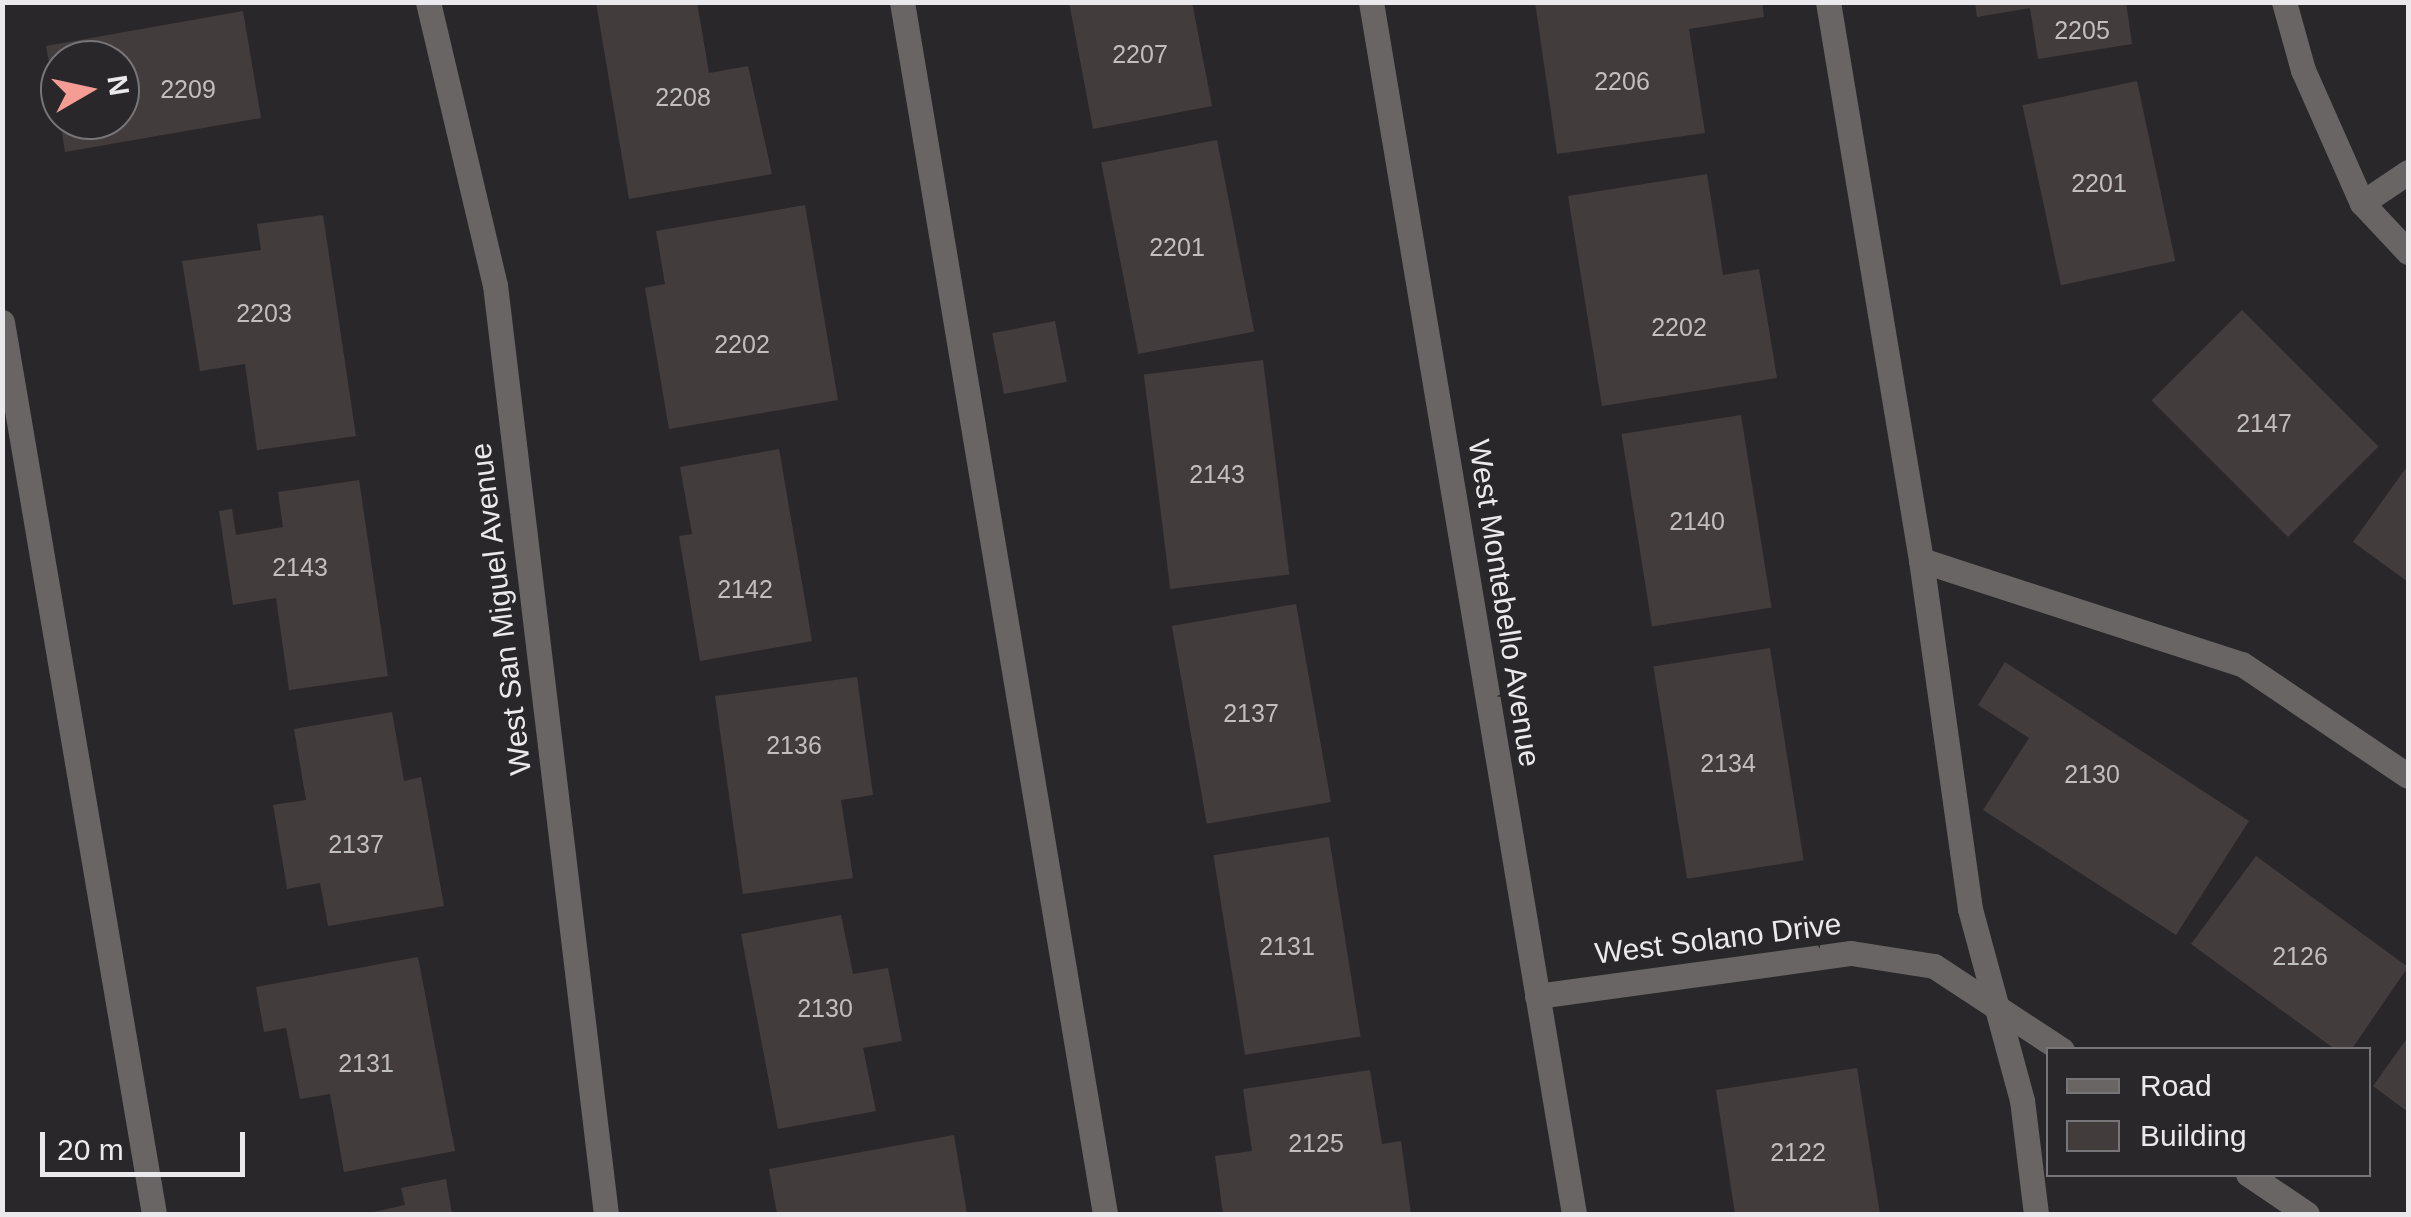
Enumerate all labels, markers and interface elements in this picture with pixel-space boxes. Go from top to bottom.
house number: 2205 [2054,15,2110,45]
house number: 2207 [1112,39,1168,69]
north arrow [40,40,140,140]
house number: 2206 [1594,66,1650,96]
text: N [101,73,135,98]
house number: 2209 [160,74,216,104]
house number: 2208 [655,82,711,112]
house number: 2201 [2071,168,2127,198]
house number: 2201 [1149,232,1205,262]
house number: 2203 [236,298,292,328]
house number: 2202 [1651,312,1707,342]
house number: 2202 [714,329,770,359]
house number: 2147 [2236,408,2292,438]
street label: West Montebello Avenue [1460,436,1548,770]
street label: West San Miguel Avenue [463,440,539,778]
house number: 2143 [1189,459,1245,489]
house number: 2140 [1669,506,1725,536]
house number: 2143 [272,552,328,582]
house number: 2142 [717,574,773,604]
house number: 2137 [1223,698,1279,728]
house number: 2136 [766,730,822,760]
house number: 2134 [1700,748,1756,778]
house number: 2130 [2064,759,2120,789]
house number: 2137 [328,829,384,859]
street label: West Solano Drive [1593,906,1843,972]
house number: 2131 [1259,931,1315,961]
house number: 2126 [2272,941,2328,971]
house number: 2130 [797,993,853,1023]
legend [2046,1047,2371,1177]
house number: 2131 [338,1048,394,1078]
text: Road [2140,1069,2212,1102]
scale bar [45,1112,250,1174]
text: Building [2140,1119,2247,1152]
house number: 2125 [1288,1128,1344,1158]
text: 20 m [57,1133,124,1166]
house number: 2122 [1770,1137,1826,1167]

